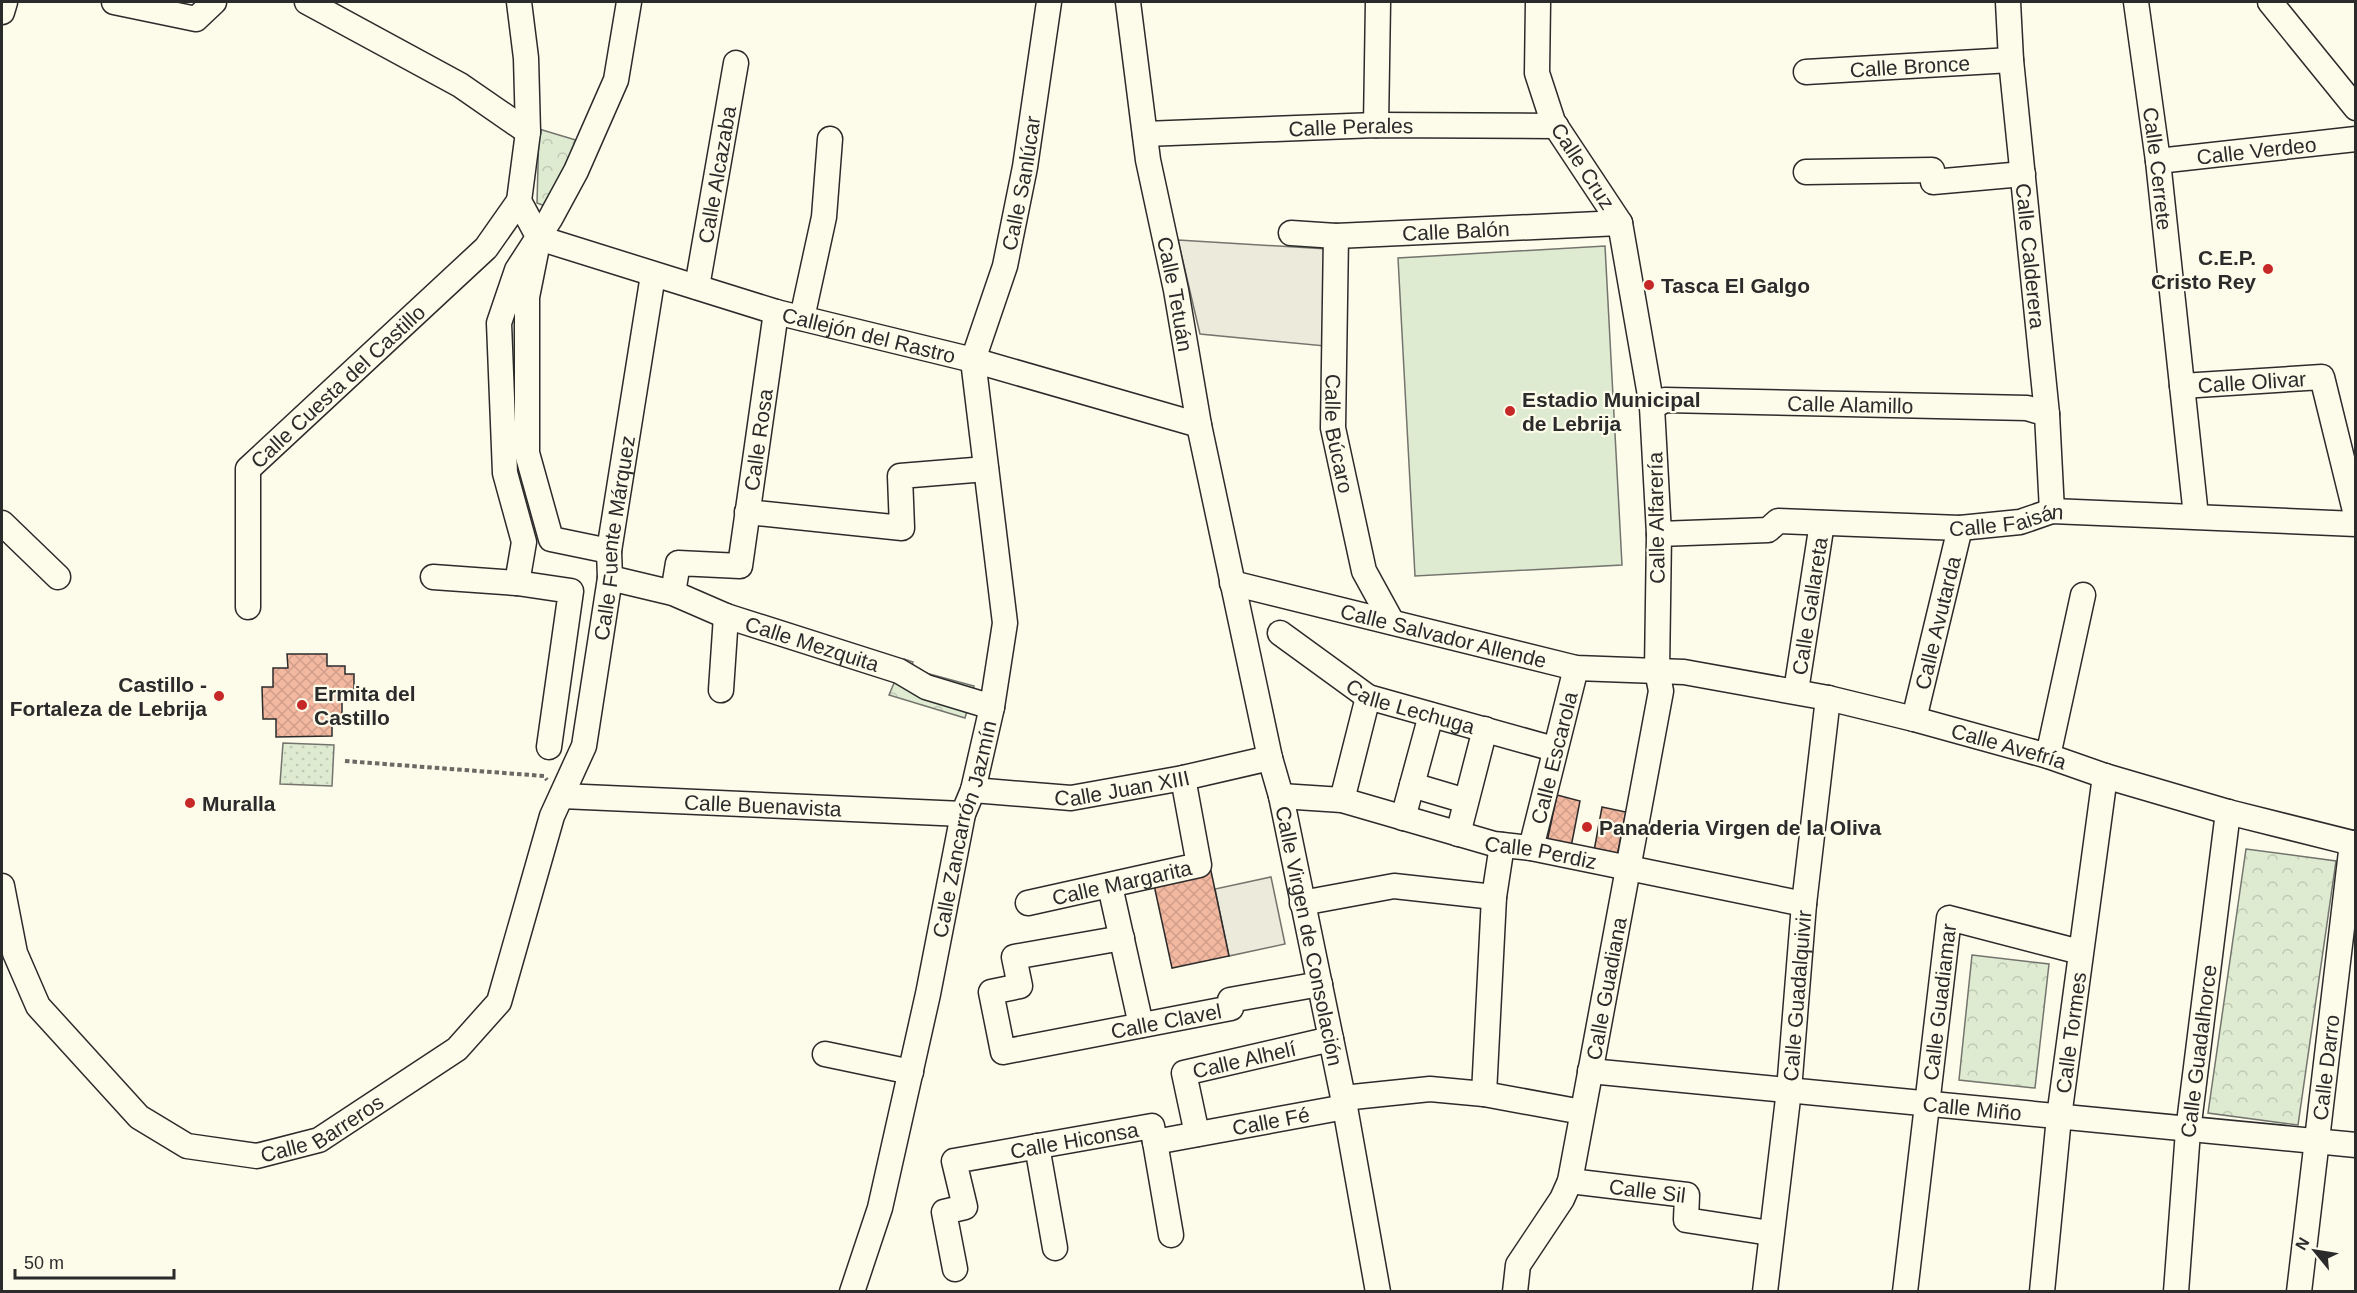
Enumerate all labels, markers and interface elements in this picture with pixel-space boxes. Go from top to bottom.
street label: Calle Bronce [1849,51,1971,81]
street label: Calle Alcazaba [693,104,740,245]
street label: Calle Cerrete [2139,106,2177,231]
street label: Calle Perales [1288,113,1413,140]
street label: Calle Sanlúcar [997,114,1044,253]
street label: Calle Cruz [1547,119,1619,213]
street label: Calle Verdeo [2195,132,2317,168]
street label: Calle Calderera [2012,182,2050,330]
street label: Calle Balón [1402,217,1510,244]
street label: Calle Tetuán [1153,234,1198,353]
place label: C.E.P. Cristo Rey [2151,246,2256,293]
marker: C.E.P. Cristo Rey [2261,262,2275,276]
place label: Tasca El Galgo [1661,274,1810,297]
marker: Tasca El Galgo [1642,278,1656,292]
street label: Calle Cuesta del Castillo [246,300,429,472]
street label: Callejón del Rastro [780,302,958,367]
street label: Calle Olivar [2197,367,2307,396]
street label: Calle Búcaro [1322,374,1358,495]
street label: Calle Rosa [739,387,777,492]
place label: Estadio Municipal de Lebrija [1522,388,1701,435]
street label: Calle Alamillo [1787,391,1914,417]
marker: Estadio Municipal de Lebrija [1503,404,1517,418]
street label: Calle Fuente Márquez [589,434,639,642]
street label: Calle Alfarería [1643,452,1669,584]
street label: Calle Faisán [1949,500,2064,540]
street label: Calle Gallareta [1787,535,1831,676]
street label: Calle Avutarda [1910,553,1964,692]
street label: Calle Salvador Allende [1338,599,1549,672]
street label: Calle Mezquita [742,611,882,676]
place label: Castillo - Fortaleza de Lebrija [10,673,207,720]
street label: Calle Lechuga [1342,674,1478,738]
place label: Ermita del Castillo [314,682,416,729]
marker: Castillo - Fortaleza de Lebrija [212,689,226,703]
street label: Calle Escarola [1526,689,1581,826]
marker: Ermita del Castillo [295,698,309,712]
street label: Calle Zancarrón Jazmín [928,718,1000,940]
street label: Calle Avefría [1949,718,2070,773]
street label: Calle Juan XIII [1053,765,1192,810]
street label: Calle Buenavista [684,790,842,820]
place label: Muralla [202,792,276,815]
marker: Muralla [183,796,197,810]
street label: Calle Virgen de Consolación [1272,804,1348,1068]
place label: Panaderia Virgen de la Oliva [1599,816,1881,839]
marker: Panaderia Virgen de la Oliva [1580,820,1594,834]
street label: Calle Perdiz [1482,830,1599,873]
street label: Calle Margarita [1050,855,1194,909]
street label: Calle Guadalquivir [1778,909,1815,1082]
street label: Calle Guadiana [1581,915,1630,1062]
street label: Calle Guadiamar [1918,922,1960,1082]
street label: Calle Guadalhorce [2176,963,2220,1139]
street label: Calle Tormes [2051,970,2090,1095]
street label: Calle Clavel [1109,999,1223,1042]
street label: Calle Darro [2308,1013,2343,1122]
street label: Calle Alhelí [1190,1036,1298,1082]
street label: Calle Barreros [258,1090,387,1166]
street label: Calle Miño [1922,1092,2023,1124]
street label: Calle Fé [1230,1102,1311,1139]
street label: Calle Hiconsa [1008,1117,1140,1162]
street label: Calle Sil [1608,1174,1687,1206]
north arrow [2285,1221,2345,1281]
text: N [2292,1234,2313,1253]
scale bar [15,1242,174,1280]
text: 50 m [24,1253,64,1273]

